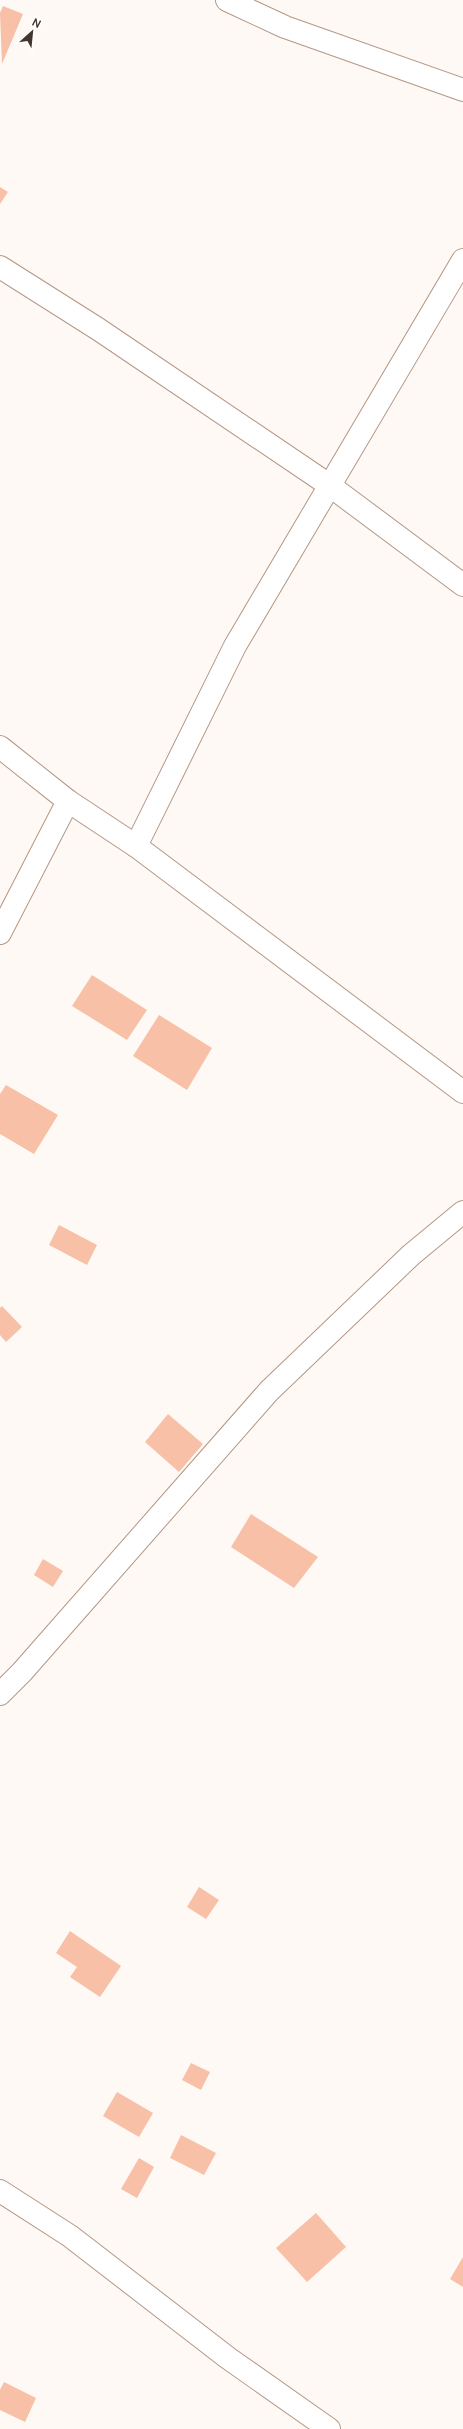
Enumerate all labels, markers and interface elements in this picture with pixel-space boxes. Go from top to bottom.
north arrow [12,12,52,52]
text: N [30,14,44,31]

